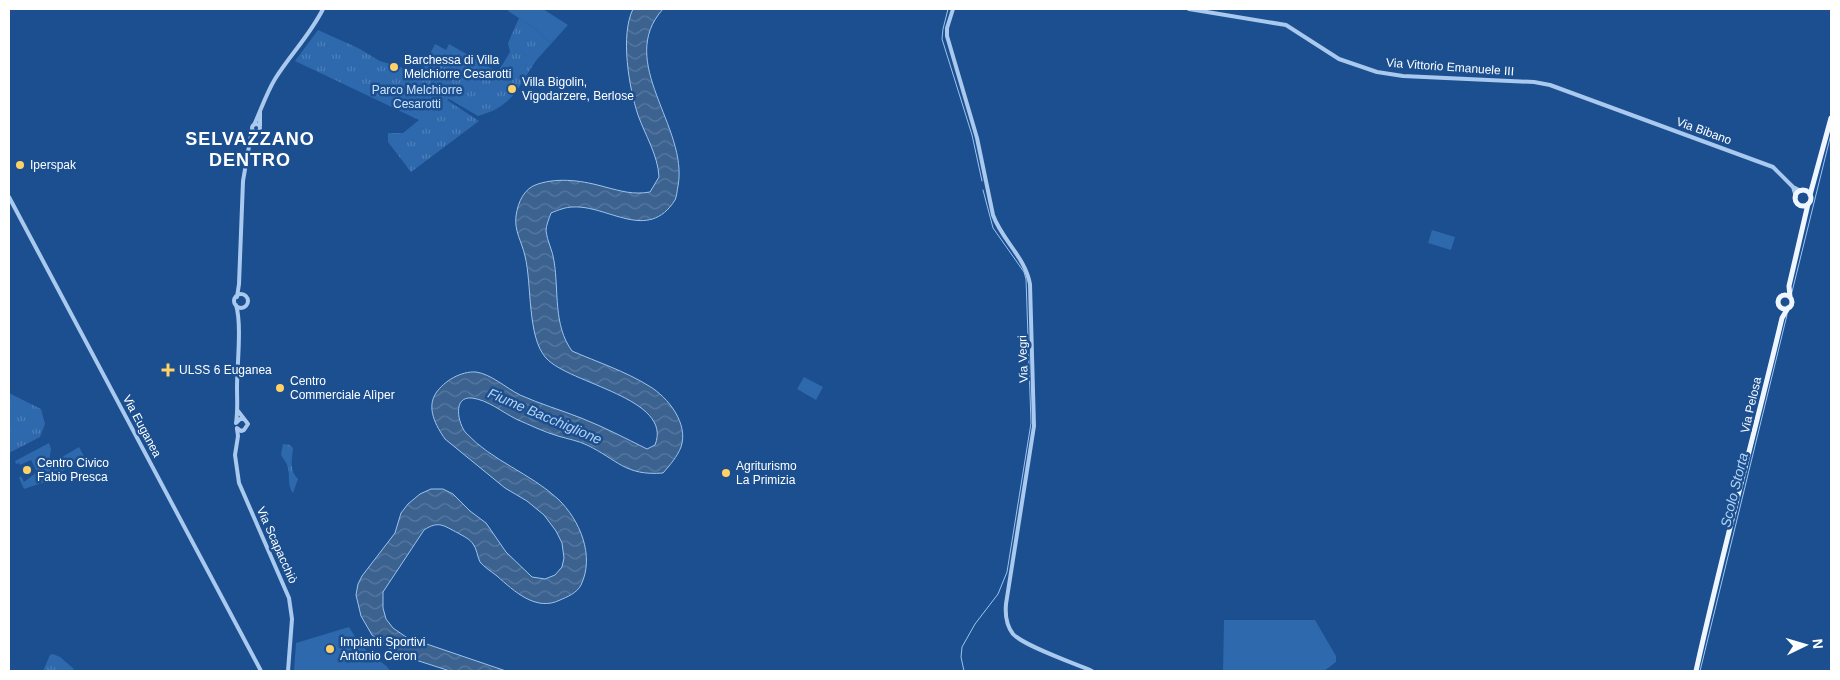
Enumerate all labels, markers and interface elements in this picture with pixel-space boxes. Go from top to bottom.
place label: Barchessa di Villa Melchiorre Cesarotti [404,53,511,81]
street label: Via Vittorio Emanuele III [1386,56,1514,78]
marker: Barchessa di Villa Melchiorre Cesarotti [388,61,400,73]
place label: Villa Bigolin, Vigodarzere, Berlose [522,75,634,103]
park label: Parco Melchiorre Cesarotti [372,83,463,111]
marker: Villa Bigolin, Vigodarzere, Berlose [506,83,518,95]
street label: Via Bibano [1674,115,1734,148]
district label: SELVAZZANO DENTRO [185,129,315,170]
place label: Iperspak [30,158,77,172]
marker: Iperspak [14,159,26,171]
street label: Via Vegri [1015,335,1031,383]
marker: ULSS 6 Euganea [161,363,175,377]
place label: ULSS 6 Euganea [179,363,272,377]
place label: Centro Commerciale Alìper [290,374,395,402]
street label: Via Pelosa [1738,375,1764,434]
marker: Centro Commerciale Alìper [274,382,286,394]
water label: Fiume Bacchiglione [486,385,605,447]
street label: Via Euganea [120,392,164,460]
water label: Scolo Storta [1717,451,1751,529]
place label: Centro Civico Fabio Presca [37,456,109,484]
place label: Agriturismo La Primizia [736,459,797,487]
marker: Centro Civico Fabio Presca [21,464,33,476]
marker: Agriturismo La Primizia [720,467,732,479]
street label: Via Scapacchiò [254,504,300,586]
north arrow [1780,620,1830,670]
place label: Impianti Sportivi Antonio Ceron [340,635,425,663]
text: N [1810,638,1826,650]
marker: Impianti Sportivi Antonio Ceron [324,643,336,655]

